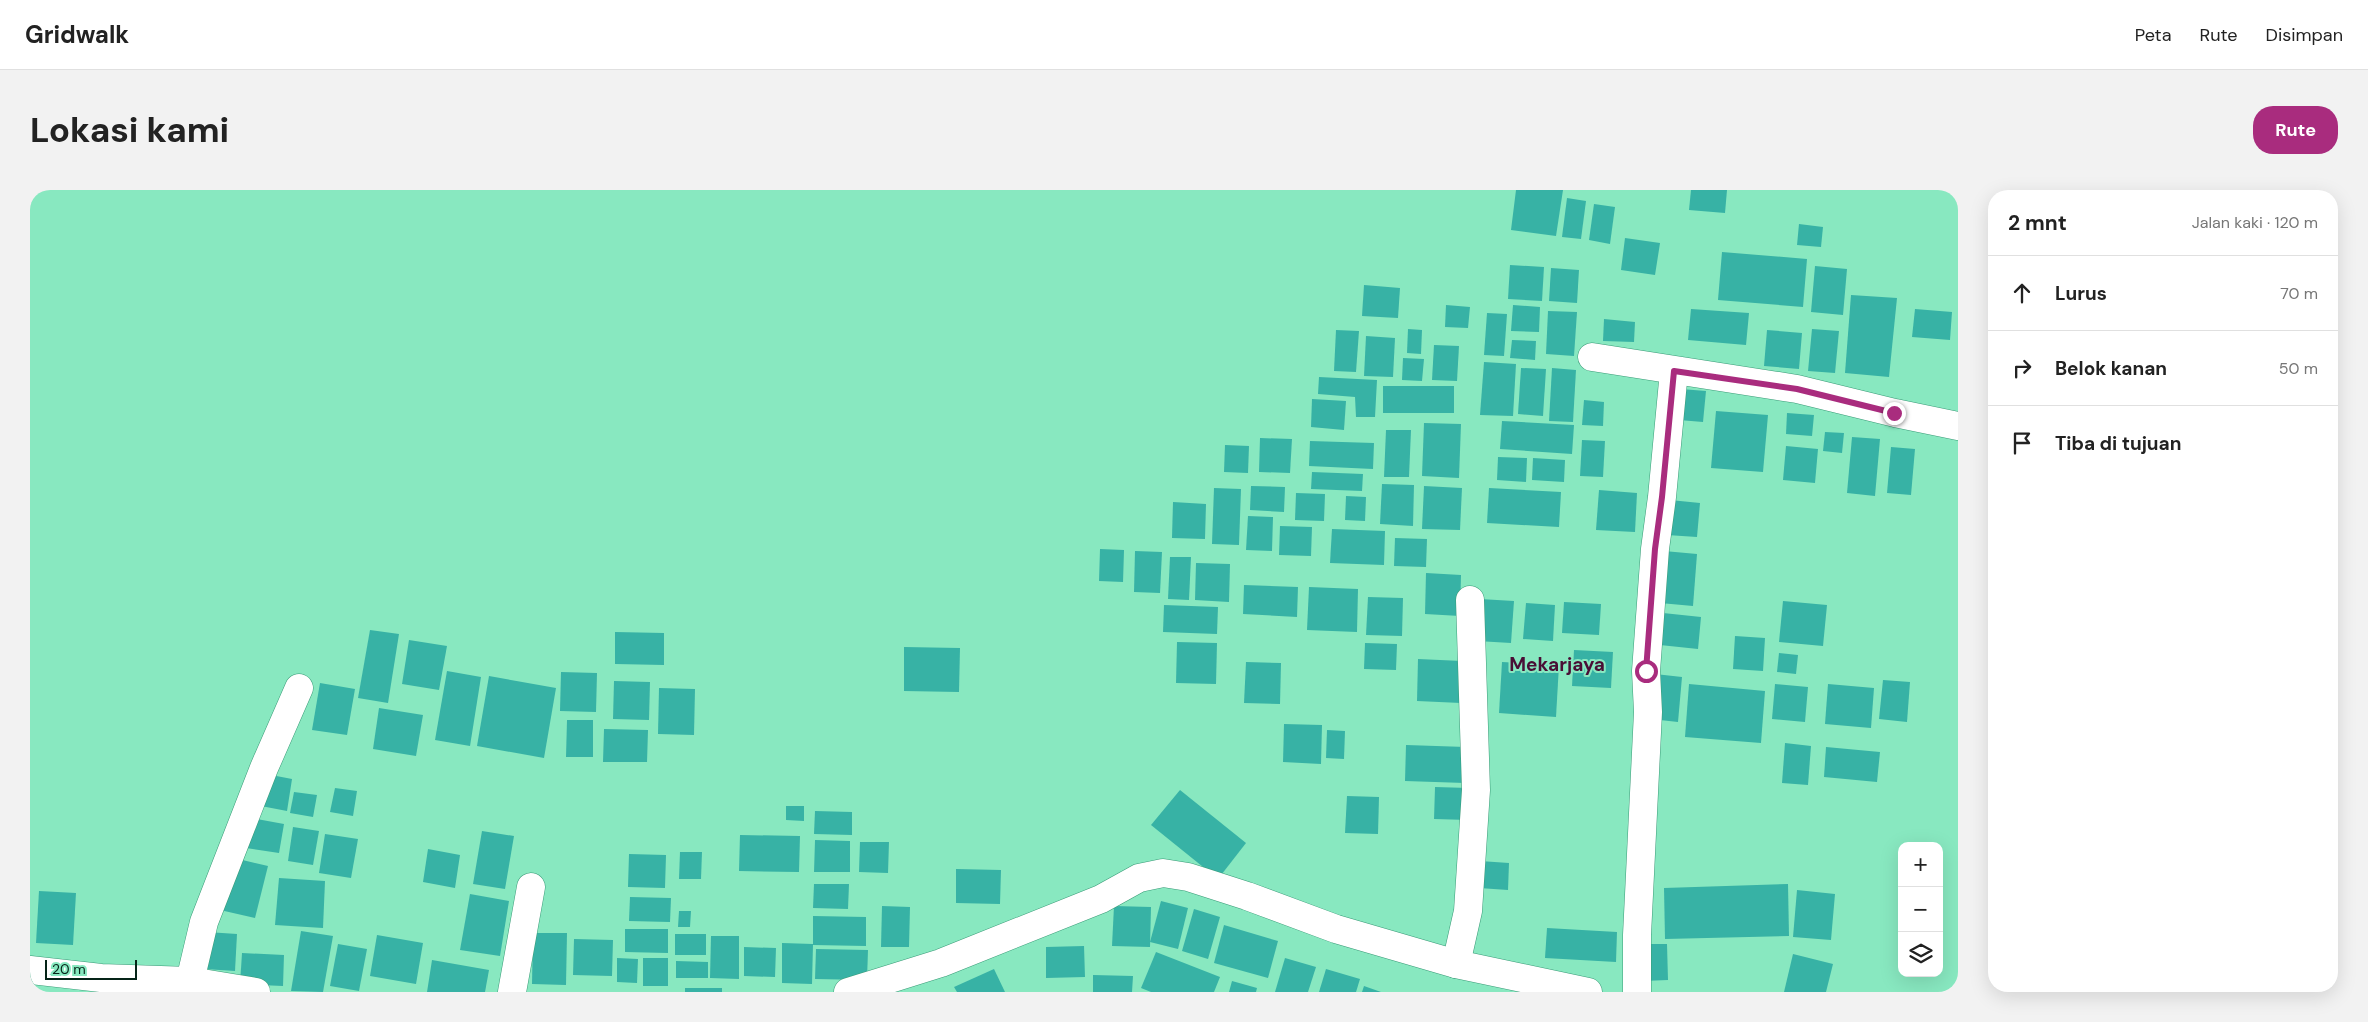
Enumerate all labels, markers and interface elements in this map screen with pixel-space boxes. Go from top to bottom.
text: Gridwalk [25,19,129,50]
text: Peta [2135,23,2171,47]
text: Rute [2199,23,2238,47]
text: Disimpan [2266,23,2343,47]
button: Rute [2253,106,2338,154]
text: Lokasi kami [30,107,229,153]
text: 2 mnt [2008,209,2067,237]
text: Jalan kaki · 120 m [2192,212,2318,233]
icon: ahead [2008,279,2036,307]
text: Lurus [2055,281,2107,306]
text: 70 m [2280,283,2318,304]
icon: right [2008,354,2036,382]
text: Belok kanan [2055,356,2167,381]
text: 50 m [2279,358,2318,379]
route end [1883,402,1906,425]
icon: arrive [2008,429,2036,457]
text: Tiba di tujuan [2055,431,2181,456]
district label: Mekarjaya [1509,652,1605,677]
route start [1635,660,1658,683]
map controls [1898,842,1943,977]
button: + [1898,842,1943,887]
button: − [1898,887,1943,932]
button: layers [1898,932,1943,977]
scale bar [45,957,138,980]
text: 20 m [52,960,86,978]

